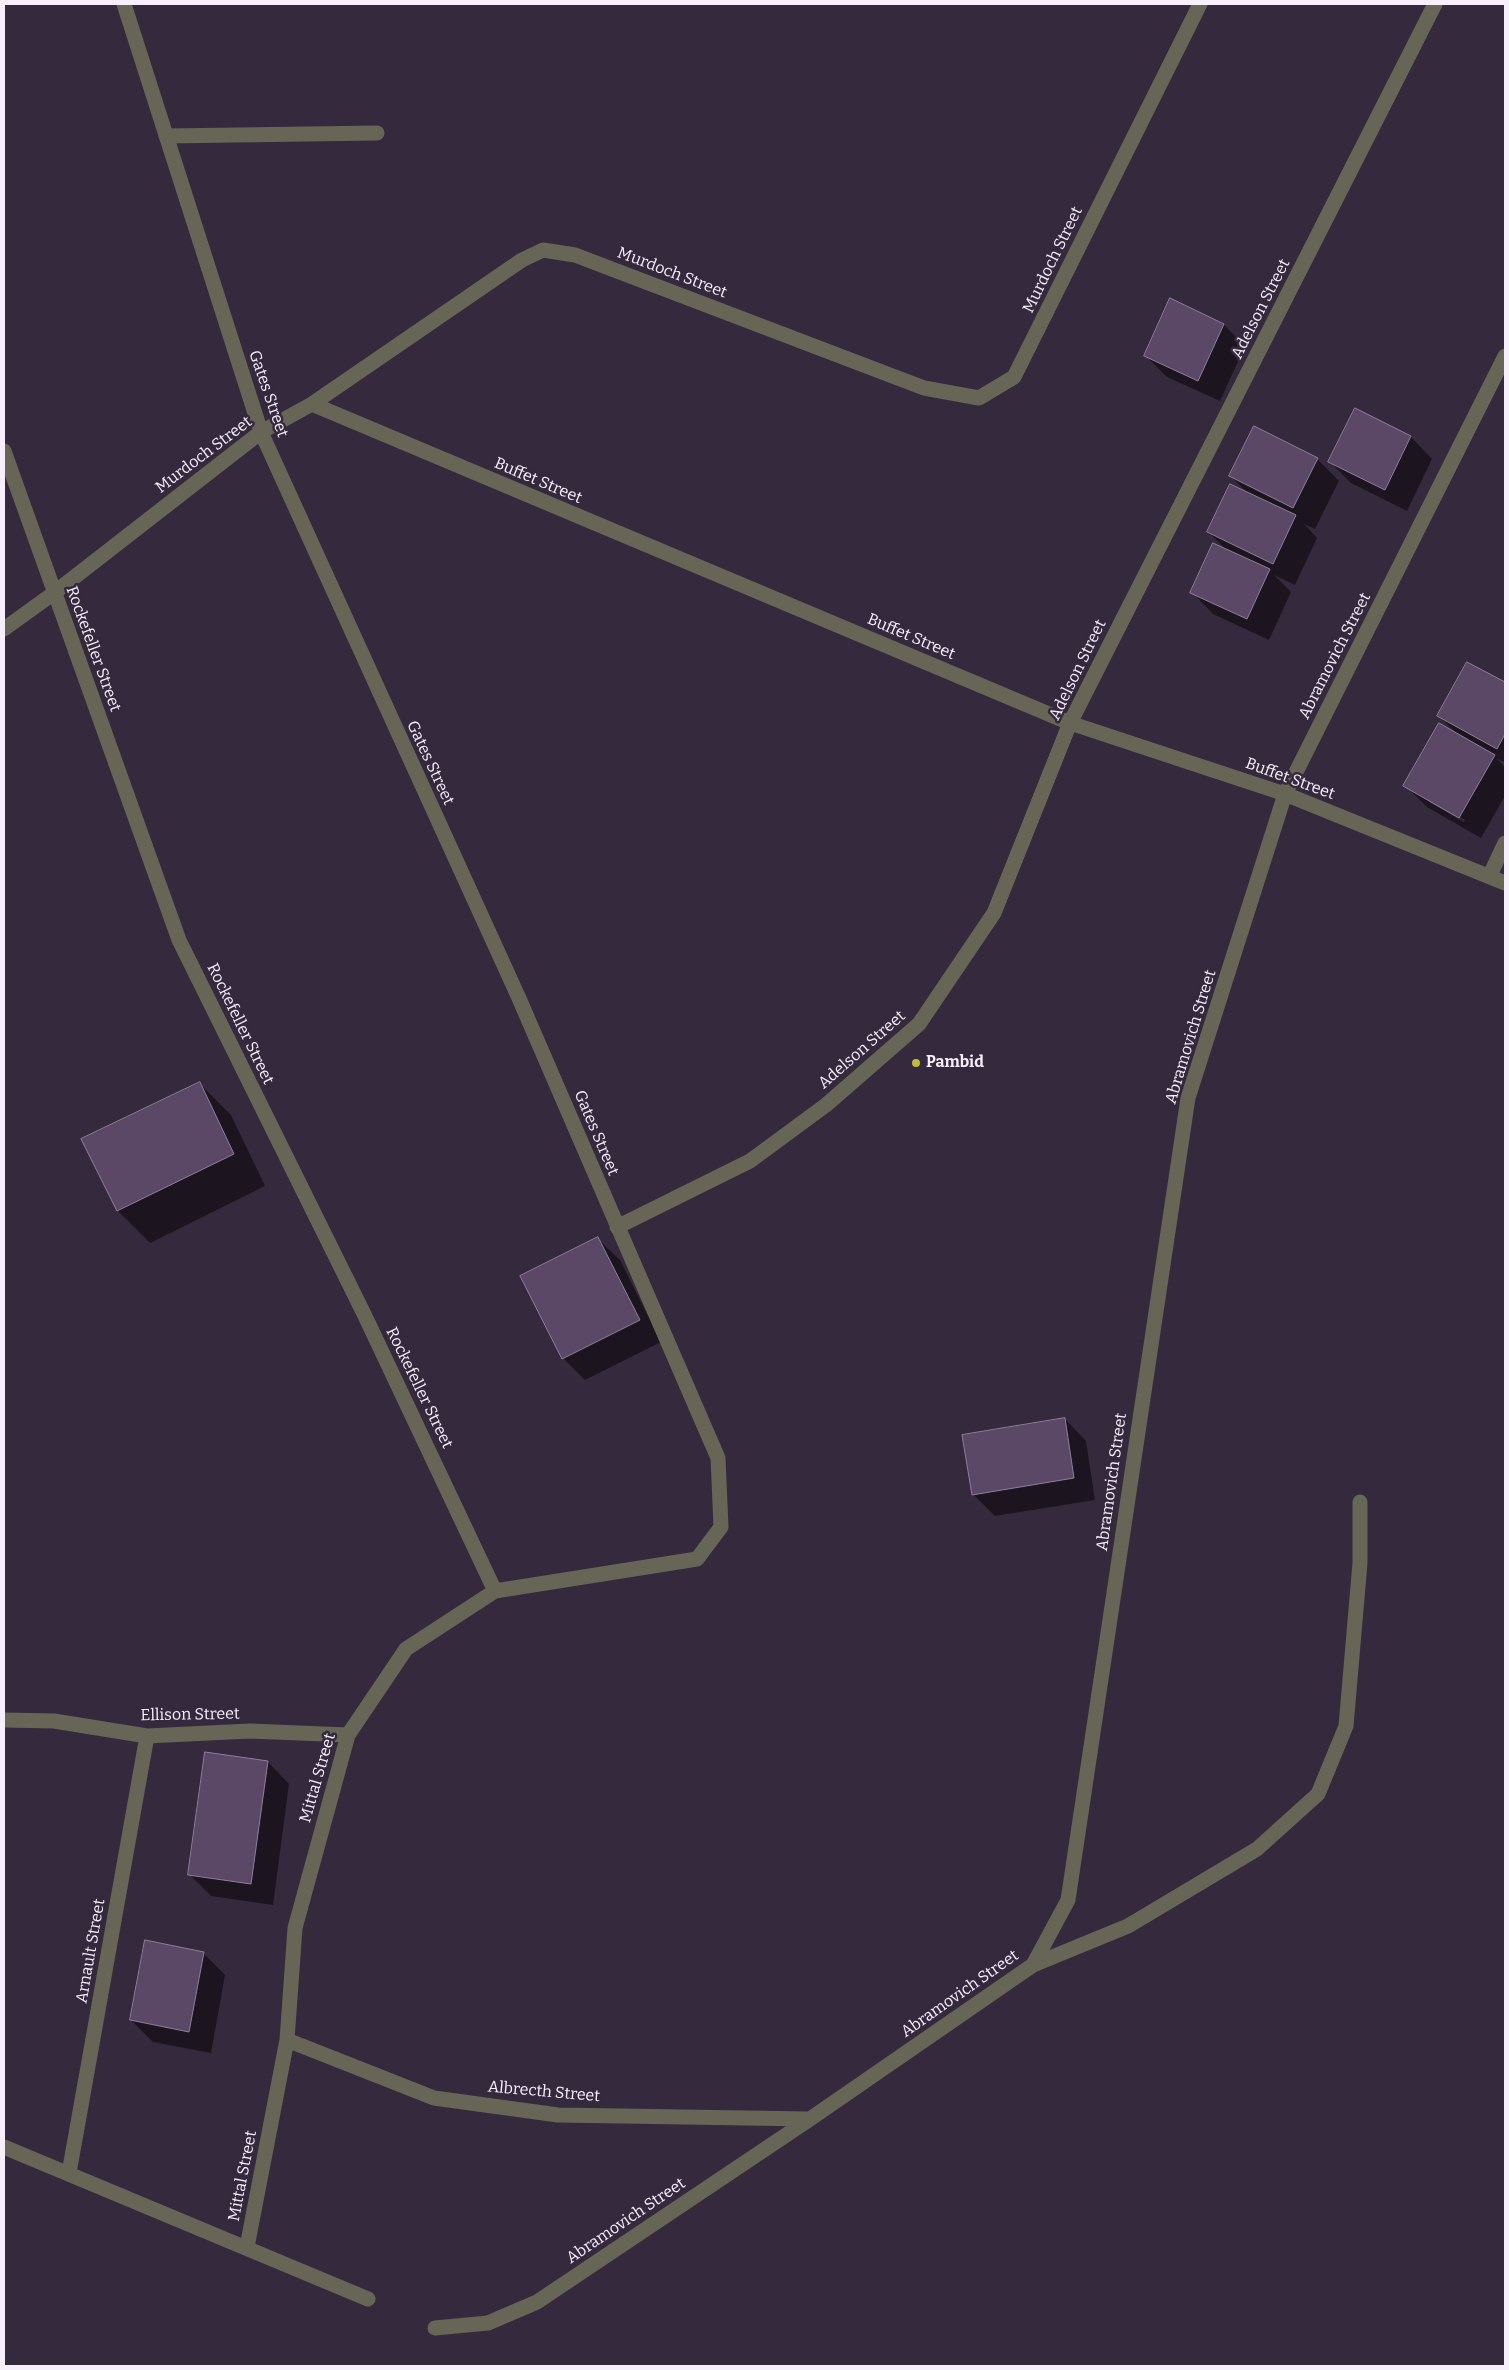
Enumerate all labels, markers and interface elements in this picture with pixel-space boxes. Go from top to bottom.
street label: Murdoch Street [1019,204,1087,316]
street label: Murdoch Street [615,243,729,303]
street label: Adelson Street [1228,256,1294,362]
street label: Gates Street [244,348,292,440]
street label: Murdoch Street [152,412,256,498]
street label: Buffet Street [491,454,585,508]
street label: Rockefeller Street [61,584,125,714]
street label: Abramovich Street [1295,590,1375,722]
street label: Buffet Street [864,610,958,664]
street label: Adelson Street [1045,617,1111,723]
street label: Gates Street [402,718,458,808]
street label: Buffet Street [1243,754,1337,804]
street label: Rockefeller Street [202,960,278,1088]
street label: Abramovich Street [1161,968,1221,1106]
street label: Adelson Street [814,1007,910,1093]
place label: Pambid [926,1053,984,1073]
marker: Pambid [910,1057,922,1069]
street label: Gates Street [569,1088,623,1178]
street label: Rockefeller Street [381,1324,457,1452]
street label: Abramovich Street [1093,1412,1131,1552]
street label: Ellison Street [140,1705,240,1725]
street label: Mittal Street [296,1731,340,1825]
street label: Arnault Street [72,1897,110,2005]
street label: Abramovich Street [897,1946,1023,2042]
street label: Albrecth Street [487,2078,601,2106]
street label: Mittal Street [225,2129,261,2223]
street label: Abramovich Street [563,2174,689,2268]

